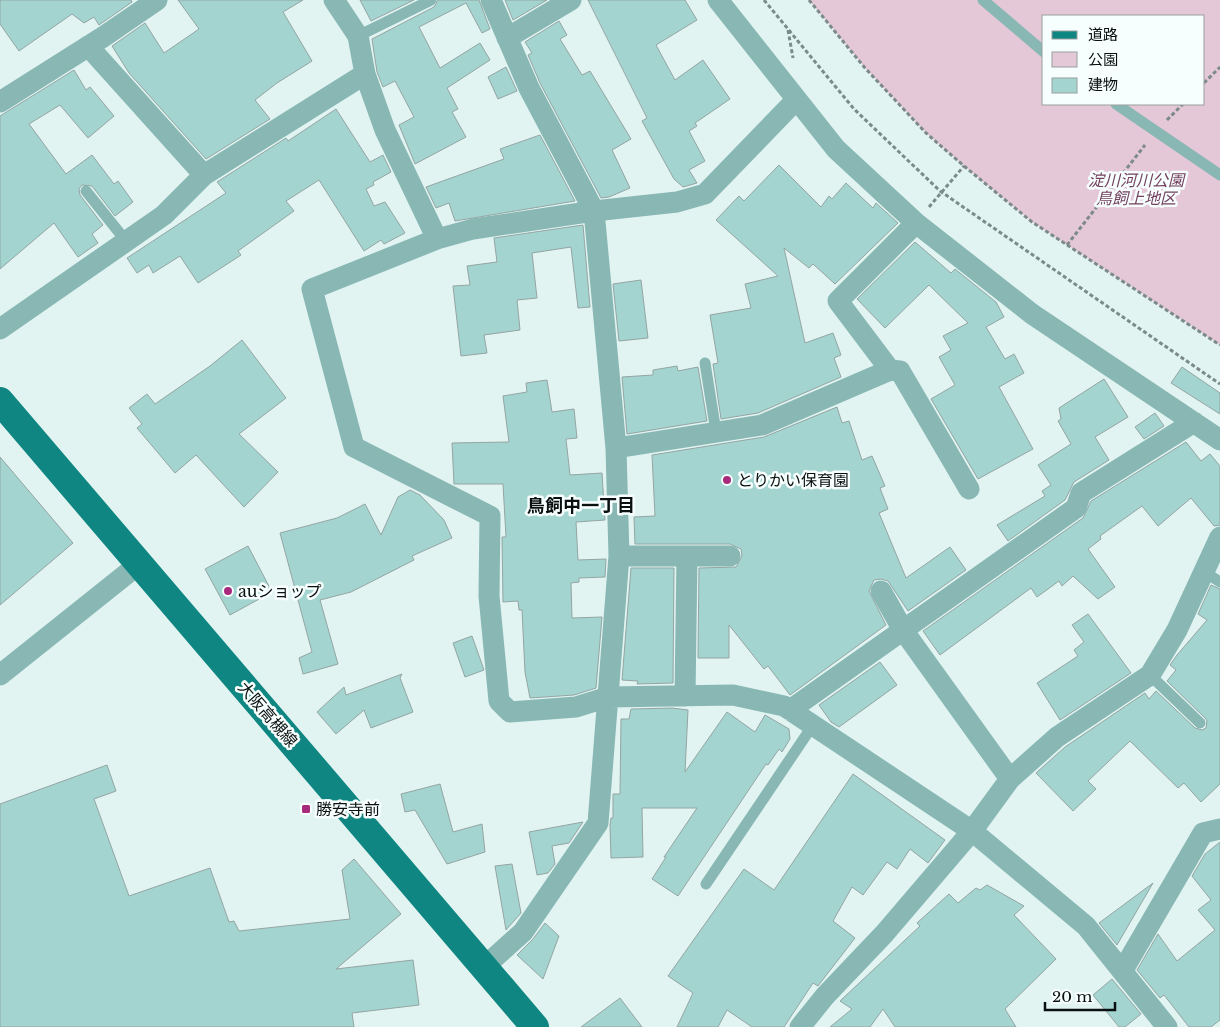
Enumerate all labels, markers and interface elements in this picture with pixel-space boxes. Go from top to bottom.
legend [1042,15,1205,105]
text: 道路 [1088,25,1118,44]
text: 公園 [1088,50,1118,69]
text: 建物 [1088,75,1118,94]
park label: 淀川河川公園 鳥飼上地区 [1088,170,1186,208]
place label: とりかい保育園 [737,470,849,490]
marker: とりかい保育園 [721,474,733,486]
district label: 鳥飼中一丁目 [527,495,635,517]
place label: auショップ [238,581,322,601]
marker: auショップ [222,585,234,597]
street label: 大阪高槻線 [234,677,302,751]
place label: 勝安寺前 [316,799,380,819]
marker: 勝安寺前 [300,803,312,815]
scale bar [1045,980,1115,1012]
text: 20 m [1052,987,1092,1006]

